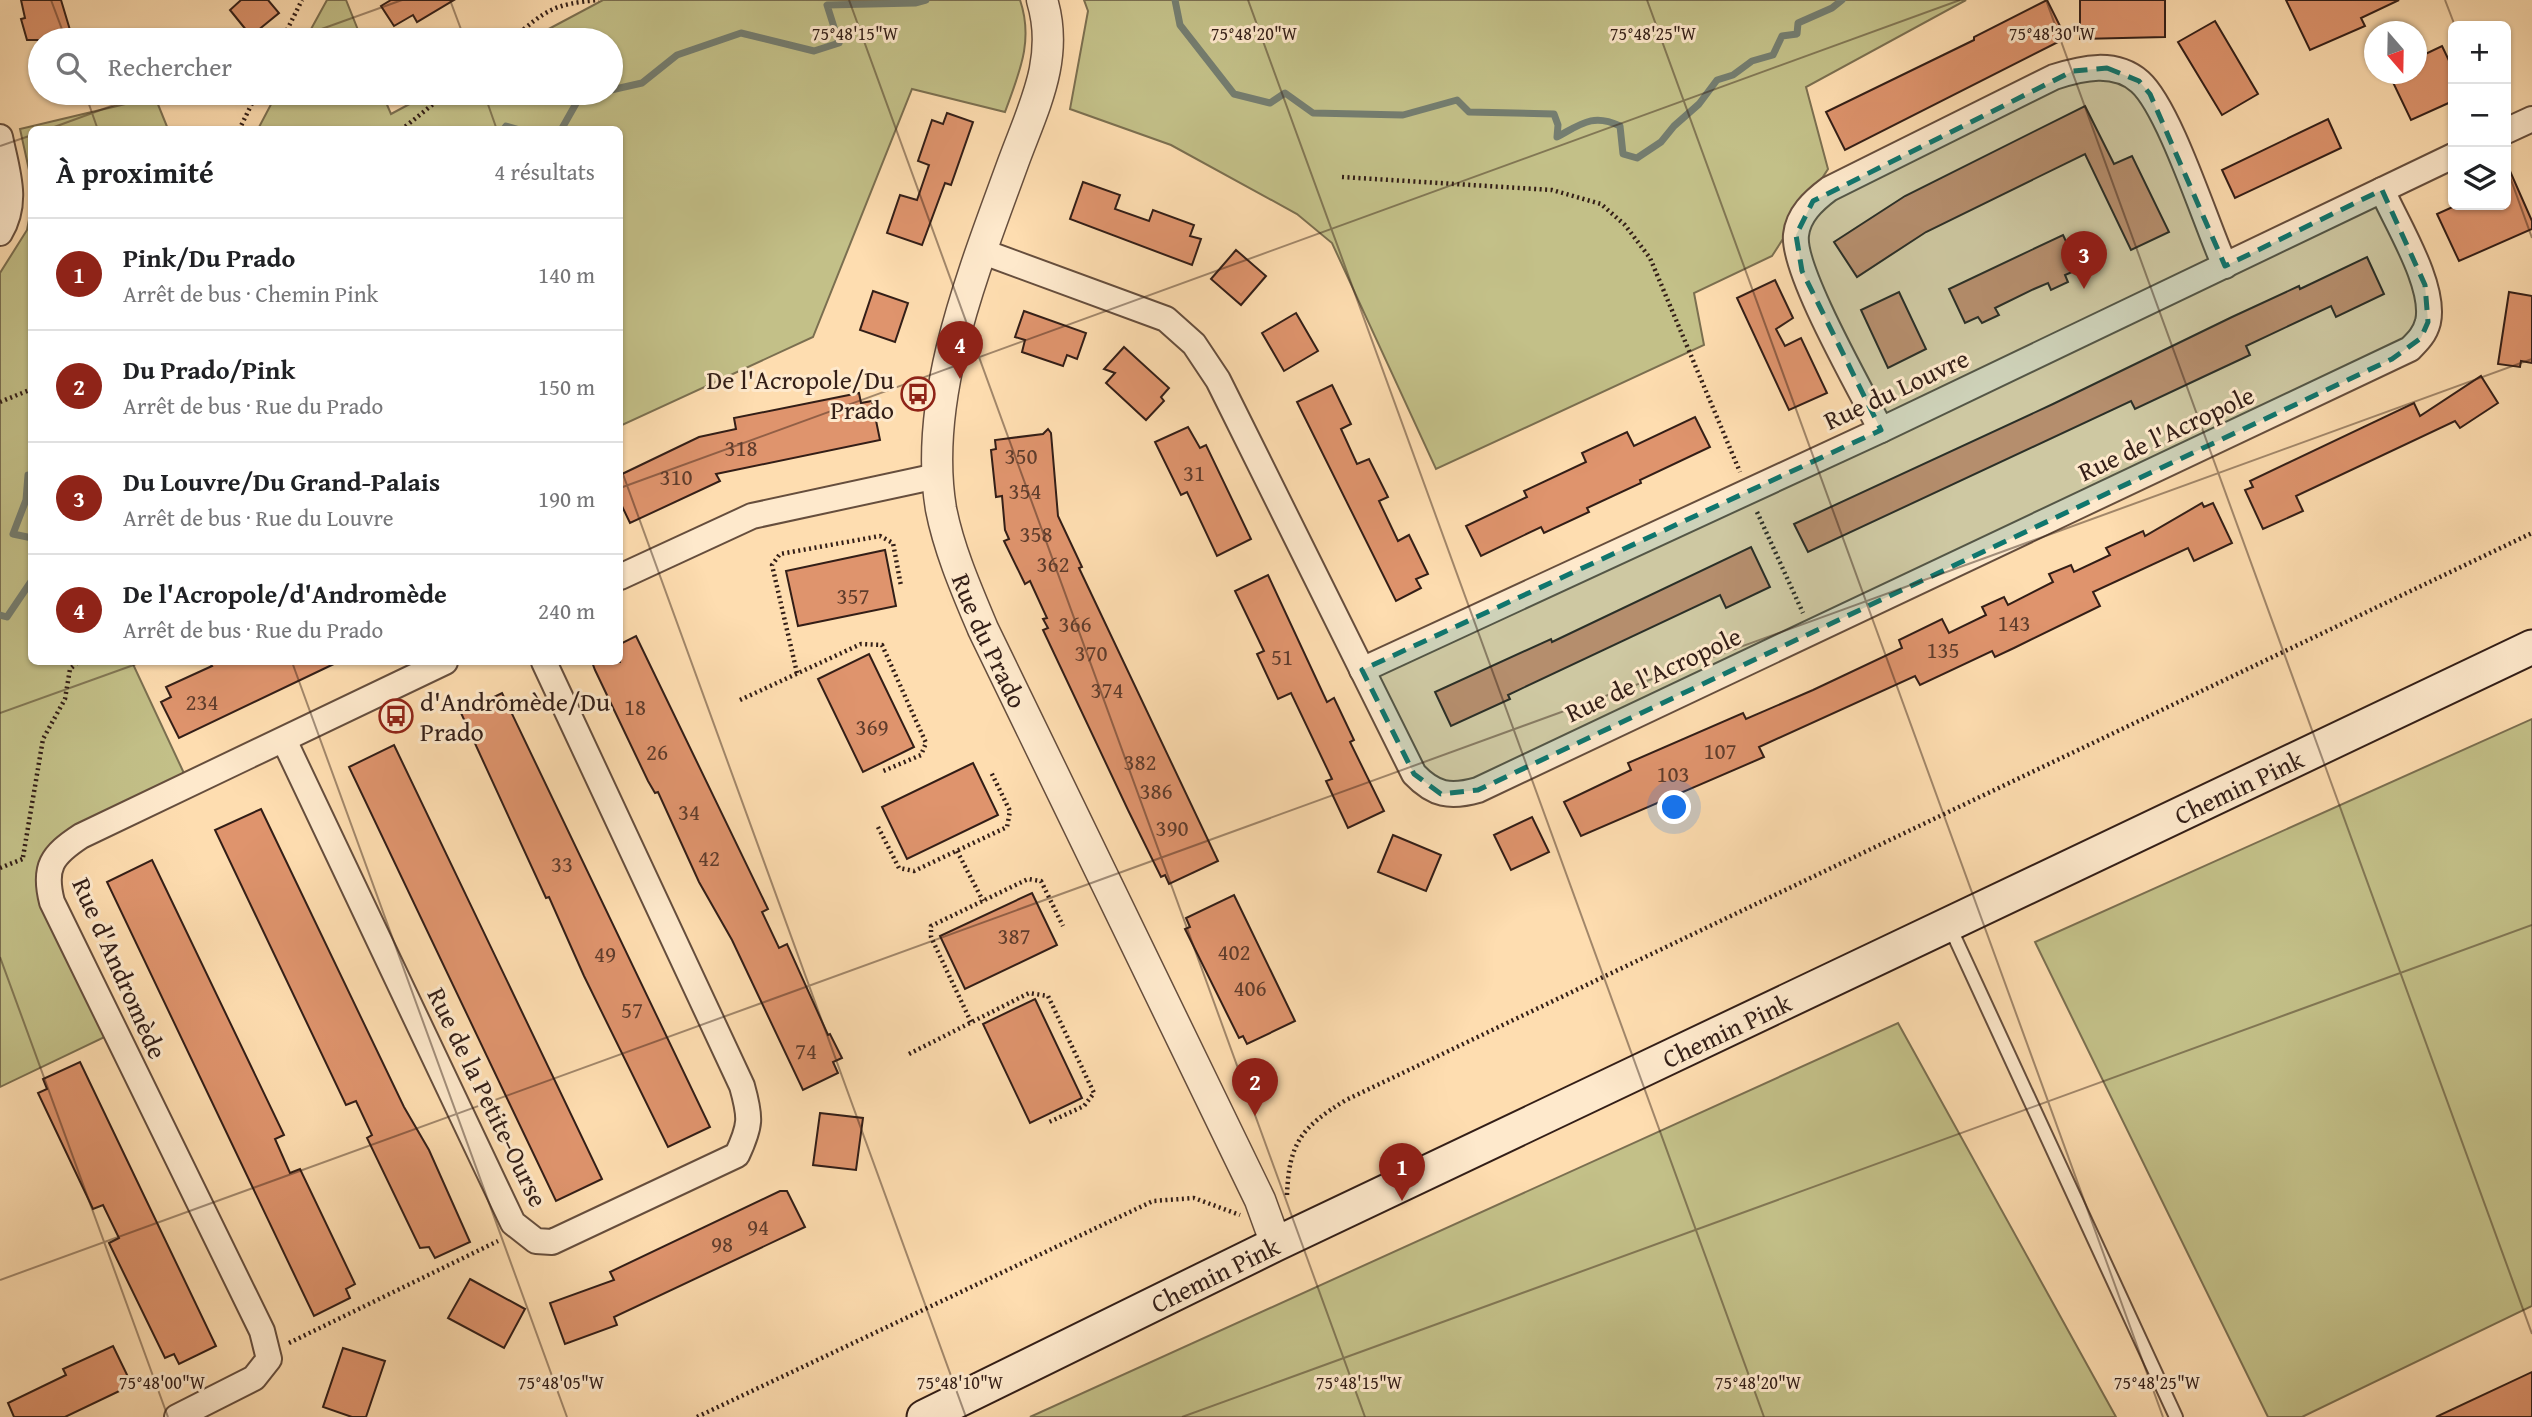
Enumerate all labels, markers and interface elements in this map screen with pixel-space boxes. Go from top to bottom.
text: 75°48'15"W [812,20,899,47]
text: 75°48'20"W [1211,20,1298,47]
text: 75°48'25"W [1610,20,1697,47]
text: 75°48'30"W [2009,20,2096,47]
north arrow [2364,21,2427,84]
map controls [2448,21,2511,210]
button: + [2448,21,2511,84]
search box [28,28,623,105]
text: Rechercher [108,47,232,86]
icon: search [52,48,90,86]
button: − [2448,84,2511,147]
button: layers [2448,147,2511,210]
text: À proximité [56,150,214,194]
text: 4 résultats [494,155,595,188]
pin: 3 [2061,231,2107,289]
text: Pink/Du Prado [123,238,295,277]
text: 1 [73,258,85,291]
text: 140 m [538,258,595,291]
text: Arrêt de bus · Chemin Pink [123,277,378,310]
pin: 4 [937,321,983,379]
street label: Rue du Louvre [1817,338,1975,440]
text: Du Prado/Pink [123,350,295,389]
place label: De l'Acropole/Du Prado [706,360,894,429]
text: 2 [73,370,85,403]
text: 150 m [538,370,595,403]
bus stop icon: De l'Acropole/Du Prado [899,375,937,413]
street label: Rue de l'Acropole [2071,375,2261,491]
text: Arrêt de bus · Rue du Prado [123,389,383,422]
house number: 318 [724,431,758,464]
house number: 350 [1004,439,1038,472]
house number: 31 [1183,456,1205,489]
house number: 310 [659,460,693,493]
text: Du Louvre/Du Grand-Palais [123,462,440,501]
house number: 354 [1008,474,1042,507]
text: 3 [73,482,85,515]
text: 190 m [538,482,595,515]
text: Arrêt de bus · Rue du Louvre [123,501,394,534]
house number: 358 [1019,517,1053,550]
house number: 362 [1036,547,1070,580]
street label: Rue du Prado [942,567,1038,714]
text: De l'Acropole/d'Andromède [123,574,447,613]
house number: 357 [836,579,870,612]
text: 4 [73,594,85,627]
text: 240 m [538,594,595,627]
house number: 143 [1997,606,2031,639]
house number: 366 [1058,607,1092,640]
text: Arrêt de bus · Rue du Prado [123,613,383,646]
street label: Rue de l'Acropole [1558,616,1748,732]
house number: 135 [1926,633,1960,666]
house number: 370 [1074,636,1108,669]
house number: 51 [1271,640,1293,673]
house number: 374 [1090,673,1124,706]
place label: d'Andromède/Du Prado [420,682,610,751]
house number: 234 [185,685,219,718]
house number: 18 [624,690,646,723]
bus stop icon: d'Andromède/Du Prado [377,697,415,735]
house number: 369 [855,710,889,743]
house number: 107 [1703,734,1737,767]
house number: 26 [646,735,668,768]
street label: Chemin Pink [2167,739,2310,834]
house number: 382 [1123,745,1157,778]
house number: 103 [1656,757,1690,790]
house number: 386 [1139,774,1173,807]
your location [1657,790,1691,824]
house number: 34 [678,795,700,828]
house number: 390 [1155,811,1189,844]
house number: 42 [698,841,720,874]
house number: 33 [551,847,573,880]
street label: Rue d'Andromède [63,871,177,1065]
house number: 387 [997,919,1031,952]
house number: 402 [1217,935,1251,968]
house number: 49 [594,937,616,970]
house number: 406 [1233,971,1267,1004]
street label: Rue de la Petite-Ourse [418,981,558,1213]
street label: Chemin Pink [1655,982,1798,1077]
house number: 57 [621,993,643,1026]
house number: 74 [795,1034,817,1067]
pin: 2 [1232,1058,1278,1116]
pin: 1 [1379,1143,1425,1201]
house number: 94 [747,1210,769,1243]
street label: Chemin Pink [1144,1226,1286,1322]
house number: 98 [711,1227,733,1260]
text: 75°48'00"W [119,1369,206,1396]
text: 75°48'05"W [518,1369,605,1396]
text: 75°48'10"W [917,1369,1004,1396]
text: 75°48'15"W [1316,1369,1403,1396]
text: 75°48'20"W [1715,1369,1802,1396]
text: 75°48'25"W [2114,1369,2201,1396]

